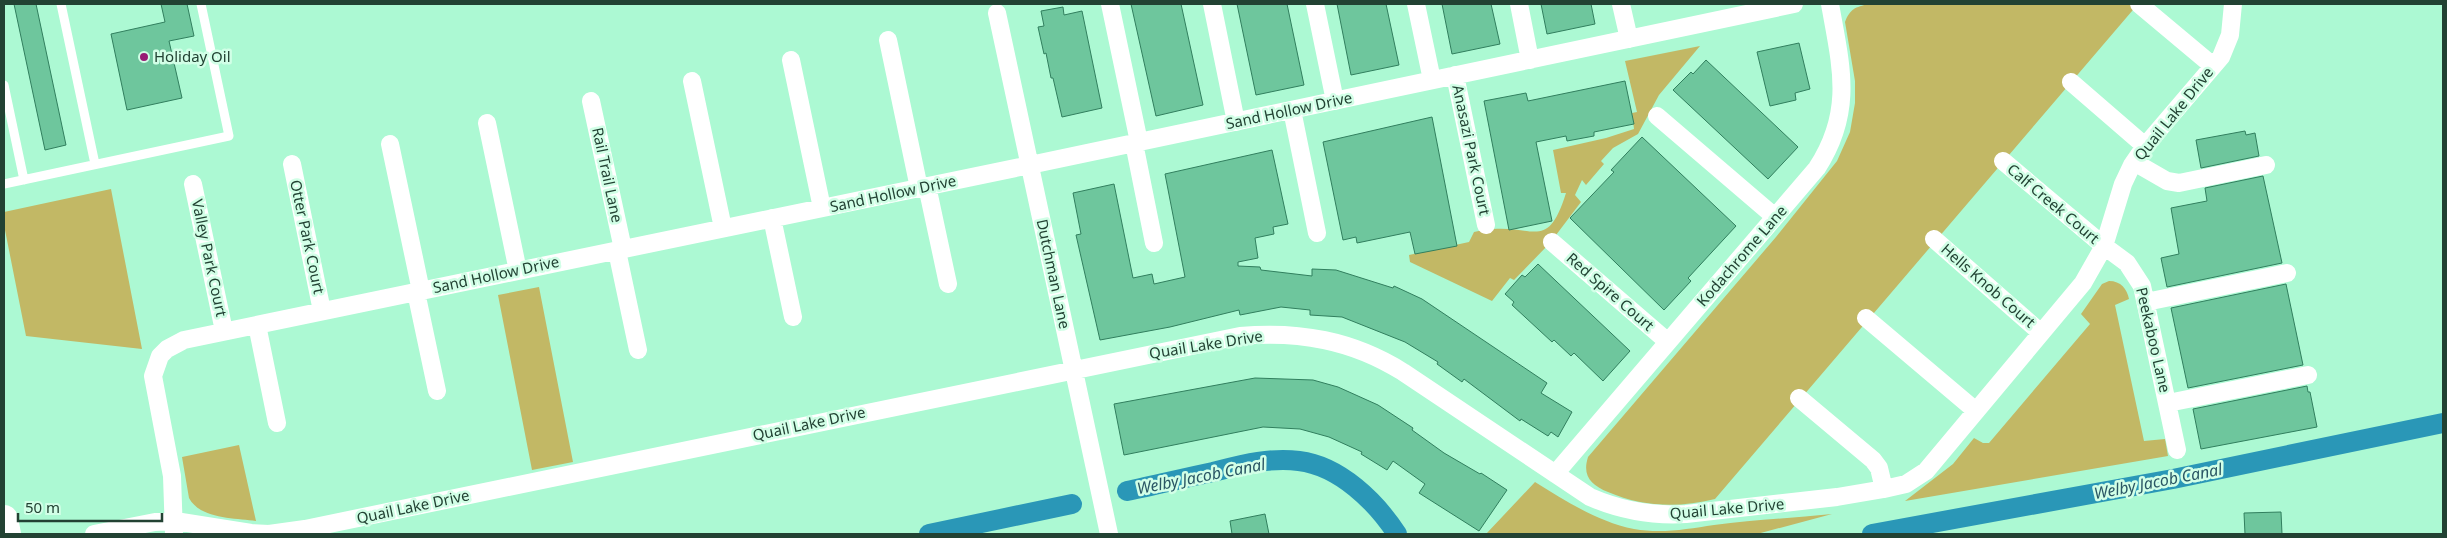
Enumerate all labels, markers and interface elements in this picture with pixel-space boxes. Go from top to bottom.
place label: Holiday Oil [154,46,231,66]
marker: Holiday Oil [138,51,150,63]
street label: Quail Lake Drive [2129,62,2217,164]
street label: Anasazi Park Court [1448,83,1496,217]
street label: Sand Hollow Drive [1224,87,1354,133]
street label: Rail Trail Lane [588,125,628,224]
street label: Calf Creek Court [2003,159,2104,248]
street label: Sand Hollow Drive [828,170,958,216]
street label: Otter Park Court [286,178,330,296]
street label: Valley Park Court [188,197,232,319]
street label: Kodachrome Lane [1692,201,1791,310]
street label: Dutchman Lane [1033,217,1075,331]
street label: Hells Knob Court [1937,239,2040,332]
street label: Red Spire Court [1563,248,1659,335]
street label: Sand Hollow Drive [431,251,561,297]
street label: Peekaboo Lane [2132,285,2176,394]
street label: Quail Lake Drive [1148,325,1264,363]
street label: Quail Lake Drive [751,401,867,445]
water label: Welby Jacob Canal [1135,453,1268,499]
water label: Welby Jacob Canal [2092,458,2225,504]
street label: Quail Lake Drive [355,484,471,528]
scale bar [18,490,161,522]
street label: Quail Lake Drive [1669,493,1785,523]
text: 50 m [25,497,60,517]

